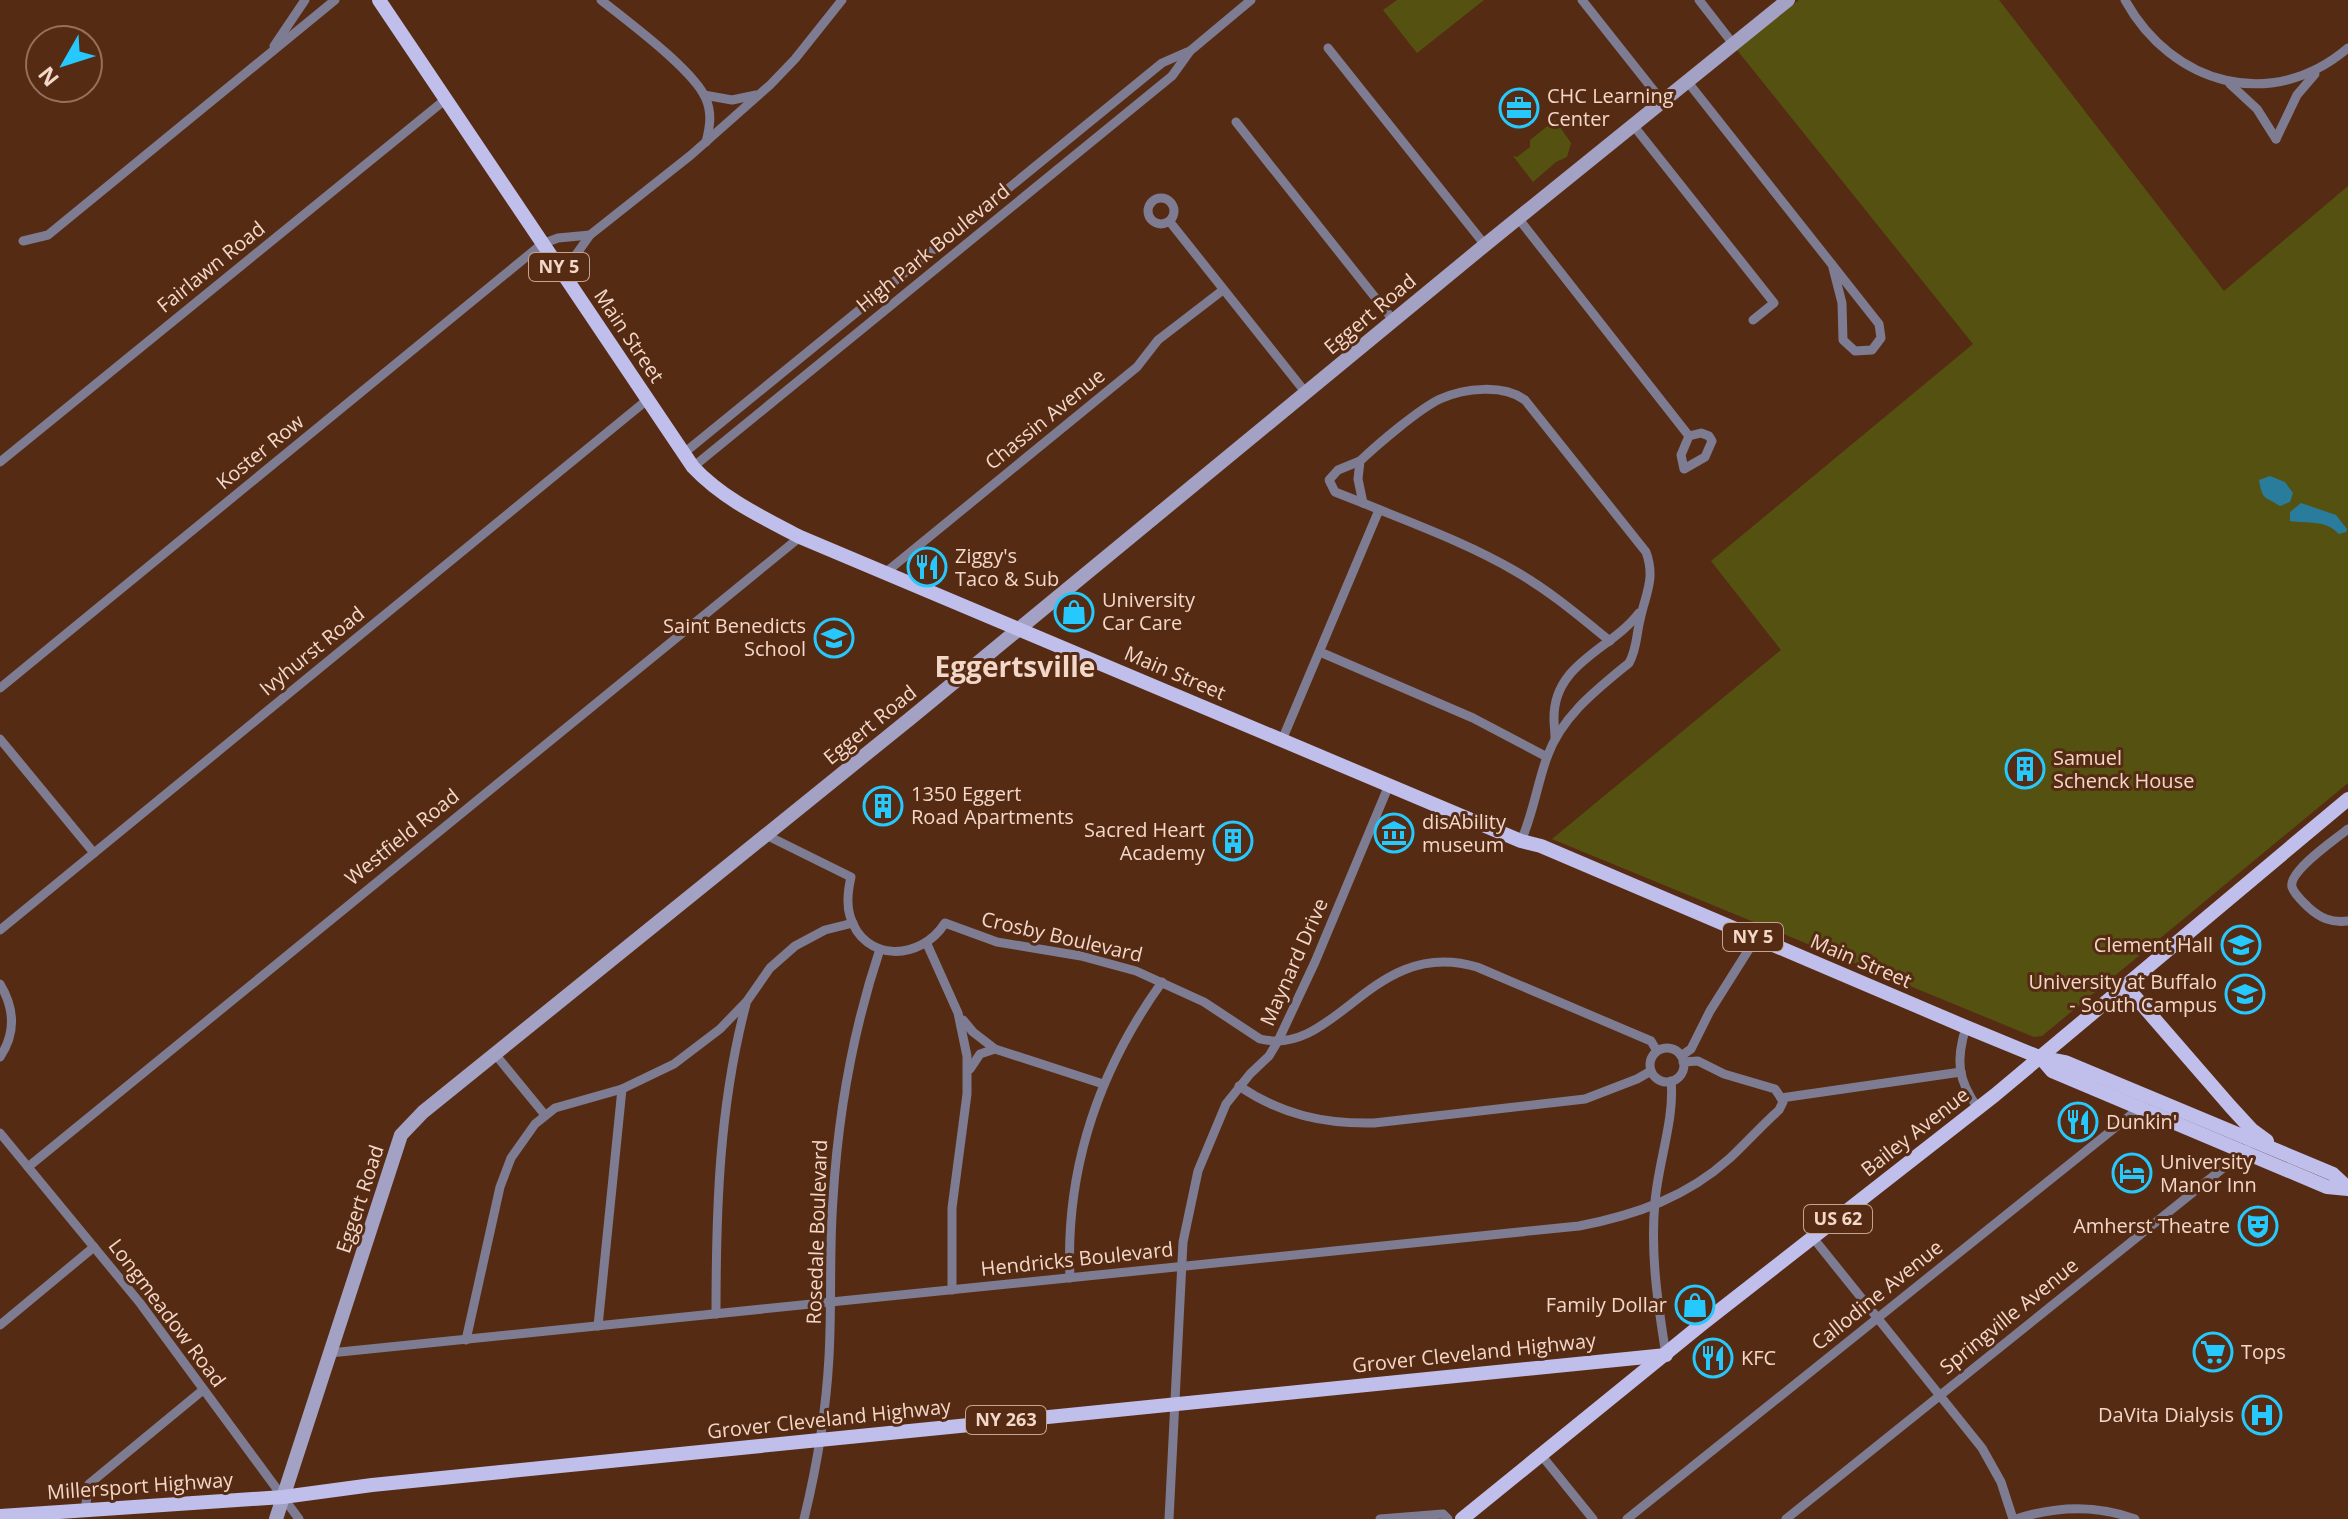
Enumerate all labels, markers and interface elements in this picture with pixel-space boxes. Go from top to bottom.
north arrow [24,24,104,104]
text: N [30,61,65,94]
place label: CHC Learning Center [1547,82,1674,132]
office icon: CHC Learning Center [1498,87,1540,129]
street label: High Park Boulevard [850,177,1015,318]
street label: Fairlawn Road [151,215,270,318]
road number: NY 5 [529,253,589,281]
street label: Eggert Road [1318,267,1421,360]
street label: Main Street [588,284,671,388]
street label: Chassin Avenue [979,362,1110,475]
street label: Koster Row [210,408,310,495]
place label: Ziggy's Taco & Sub [955,542,1059,592]
restaurant icon: Ziggy's Taco & Sub [906,546,948,588]
place label: University Car Care [1102,586,1196,636]
shop icon: University Car Care [1053,591,1095,633]
street label: Ivyhurst Road [253,600,370,701]
place label: Saint Benedicts School [663,612,806,662]
school or university icon: Saint Benedicts School [813,617,855,659]
street label: Main Street [1120,639,1230,706]
district label: Eggertsville [935,647,1095,685]
street label: Eggert Road [818,679,922,770]
place label: Samuel Schenck House [2053,744,2194,794]
building icon: Samuel Schenck House [2004,748,2046,790]
place label: 1350 Eggert Road Apartments [911,780,1074,830]
street label: Westfield Road [339,782,464,891]
building icon: 1350 Eggert Road Apartments [862,785,904,827]
place label: disAbility museum [1422,808,1507,858]
museum icon: disAbility museum [1373,812,1415,854]
place label: Sacred Heart Academy [1084,816,1206,866]
building icon: Sacred Heart Academy [1212,820,1254,862]
street label: Maynard Drive [1253,894,1334,1030]
street label: Crosby Boulevard [979,905,1145,968]
road number: NY 5 [1723,923,1783,951]
school or university icon: Clement Hall [2220,924,2262,966]
street label: Main Street [1806,927,1916,994]
place label: Clement Hall [2094,931,2213,958]
place label: University at Buffalo - South Campus [2029,968,2217,1018]
school or university icon: University at Buffalo - South Campus [2224,973,2266,1015]
street label: Bailey Avenue [1855,1081,1974,1182]
restaurant icon: Dunkin' [2057,1101,2099,1143]
place label: Dunkin' [2106,1108,2177,1135]
street label: Rosedale Boulevard [800,1139,833,1325]
street label: Eggert Road [329,1141,390,1256]
place label: University Manor Inn [2160,1148,2257,1198]
hotel icon: University Manor Inn [2111,1152,2153,1194]
road number: US 62 [1804,1205,1872,1233]
theatre icon: Amherst Theatre [2237,1205,2279,1247]
place label: Amherst Theatre [2073,1212,2230,1239]
street label: Longmeadow Road [103,1233,232,1392]
street label: Callodine Avenue [1805,1233,1948,1356]
street label: Hendricks Boulevard [979,1235,1175,1282]
street label: Springville Avenue [1934,1251,2084,1380]
shop icon: Family Dollar [1674,1284,1716,1326]
place label: Family Dollar [1546,1291,1667,1318]
street label: Grover Cleveland Highway [1351,1326,1598,1379]
supermarket icon: Tops [2192,1331,2234,1373]
restaurant icon: KFC [1692,1337,1734,1379]
place label: Tops [2241,1338,2286,1365]
place label: KFC [1741,1344,1776,1371]
street label: Grover Cleveland Highway [706,1392,953,1445]
hospital icon: DaVita Dialysis [2241,1394,2283,1436]
place label: DaVita Dialysis [2098,1401,2234,1428]
road number: NY 263 [966,1406,1046,1434]
street label: Millersport Highway [46,1465,235,1505]

